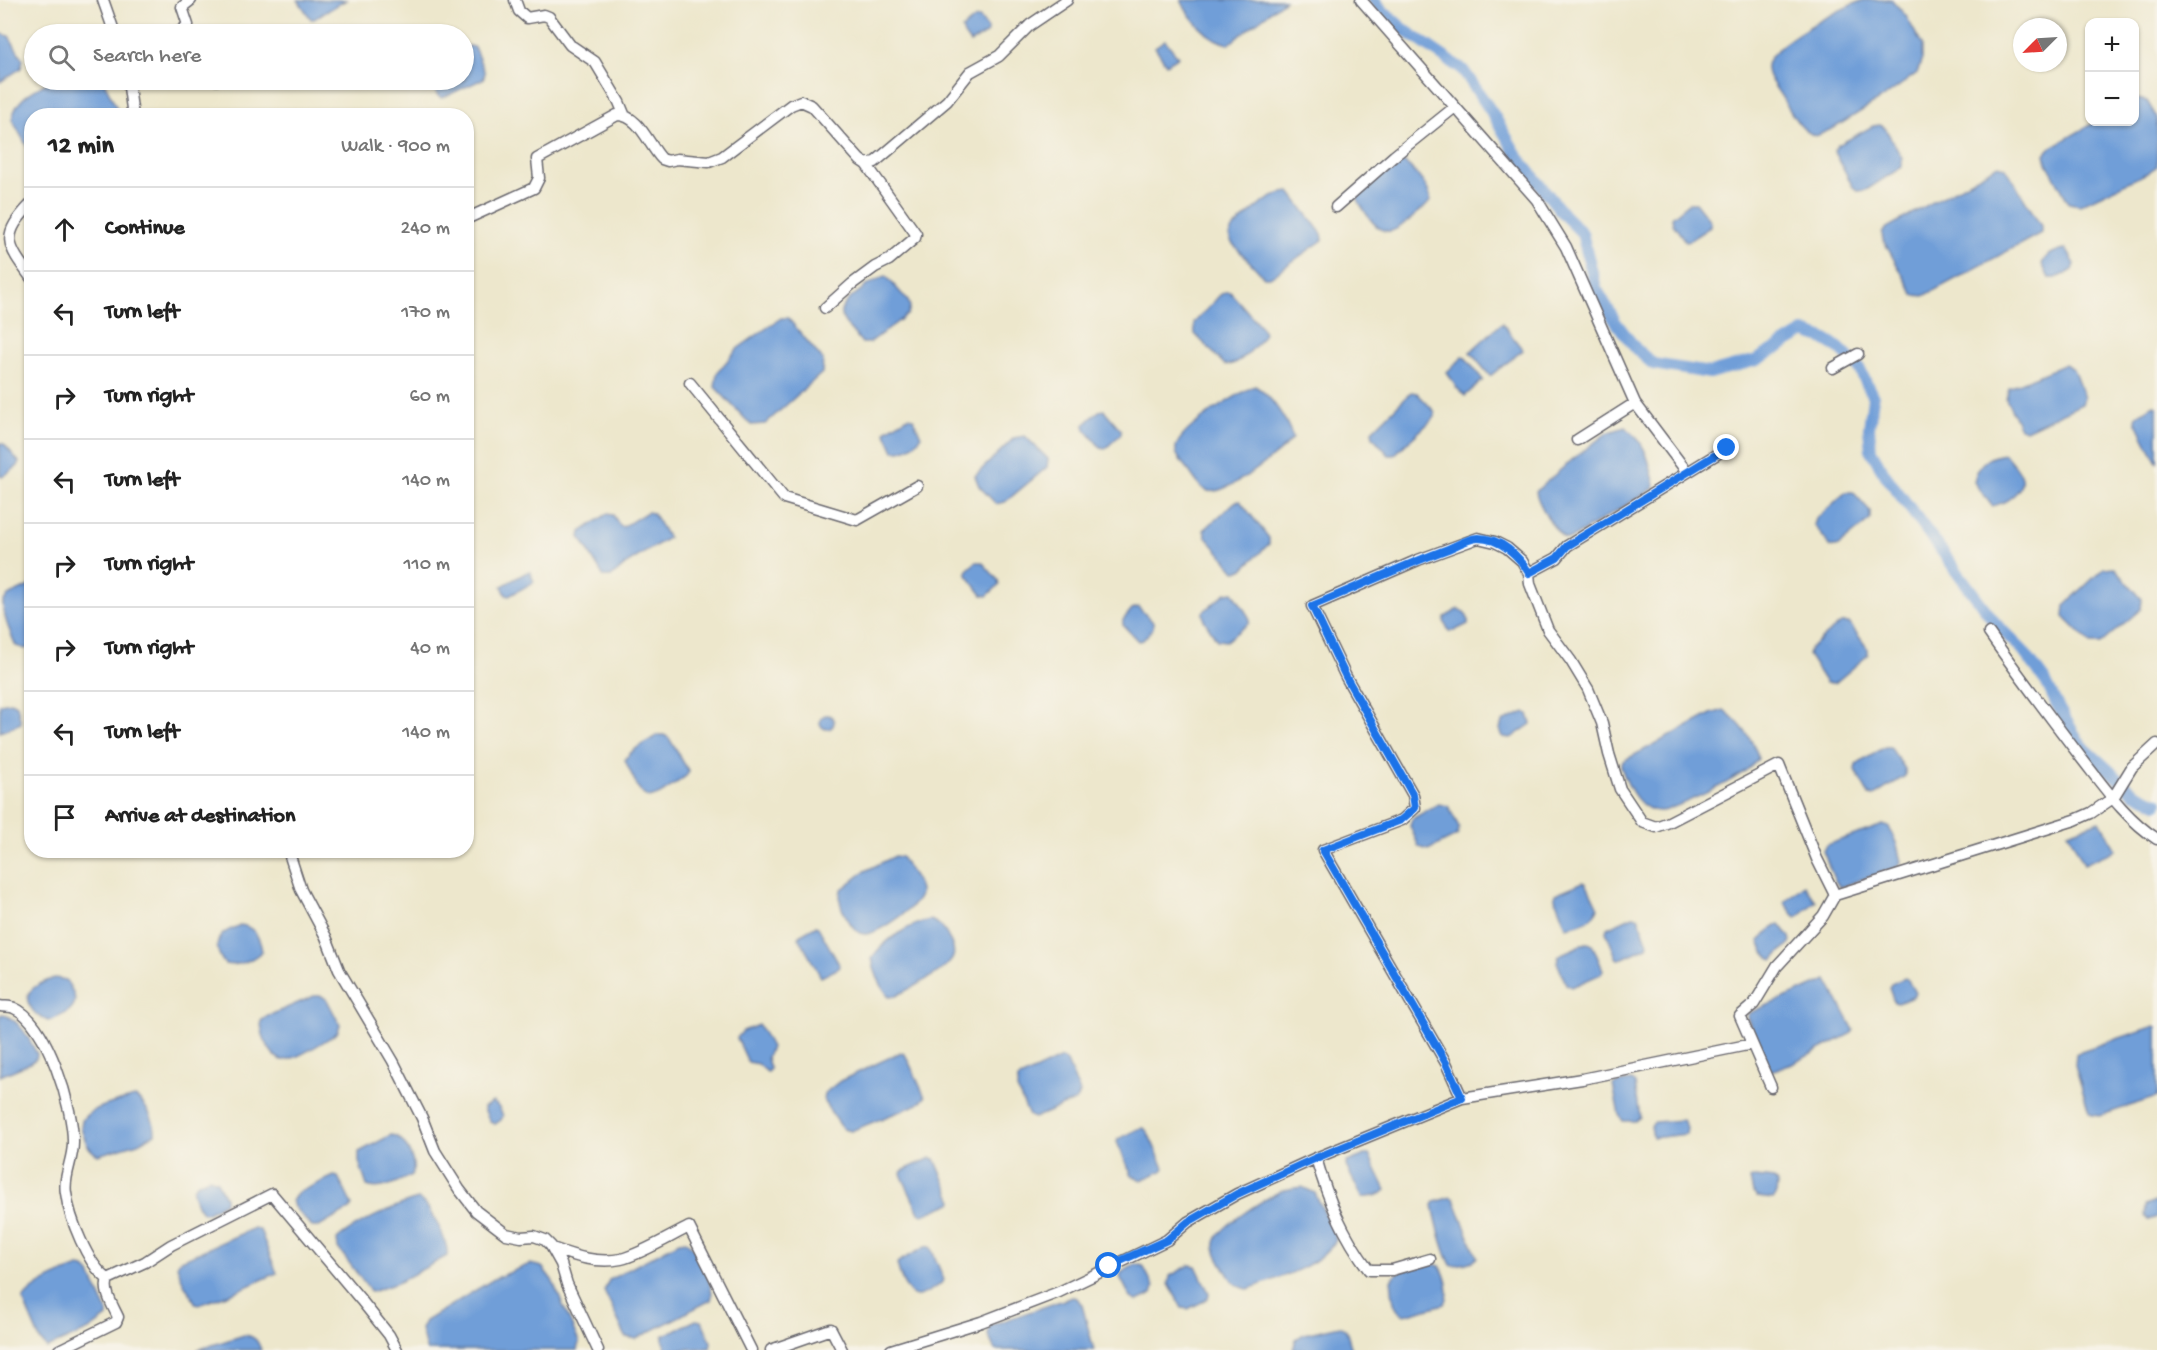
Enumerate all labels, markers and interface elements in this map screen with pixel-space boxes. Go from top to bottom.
north arrow [2013,18,2067,72]
map controls [2085,18,2139,126]
button: + [2085,18,2139,72]
search box [24,24,474,90]
icon: search [45,41,78,74]
text: Search here [93,44,201,70]
button: − [2085,72,2139,126]
text: 12 min [48,132,114,163]
text: Walk · 900 m [341,136,450,159]
icon: ahead [48,213,81,246]
text: Continue [105,216,185,242]
text: 240 m [400,218,450,241]
icon: left [48,297,81,330]
text: Turn left [105,300,179,326]
text: 170 m [401,302,450,325]
icon: right [48,381,81,414]
text: Turn right [105,384,193,410]
text: 60 m [410,386,450,409]
route end [1713,434,1739,460]
icon: left [48,465,81,498]
text: Turn left [105,468,179,494]
text: 140 m [402,470,450,493]
icon: right [48,549,81,582]
text: Turn right [105,552,193,578]
text: 110 m [404,554,450,577]
icon: right [48,633,81,666]
text: Turn right [105,636,193,662]
text: 40 m [410,638,450,661]
icon: left [48,717,81,750]
text: Turn left [105,720,179,746]
text: 140 m [402,722,450,745]
icon: arrive [48,801,81,834]
text: Arrive at destination [105,804,295,830]
route start [1095,1252,1121,1278]

